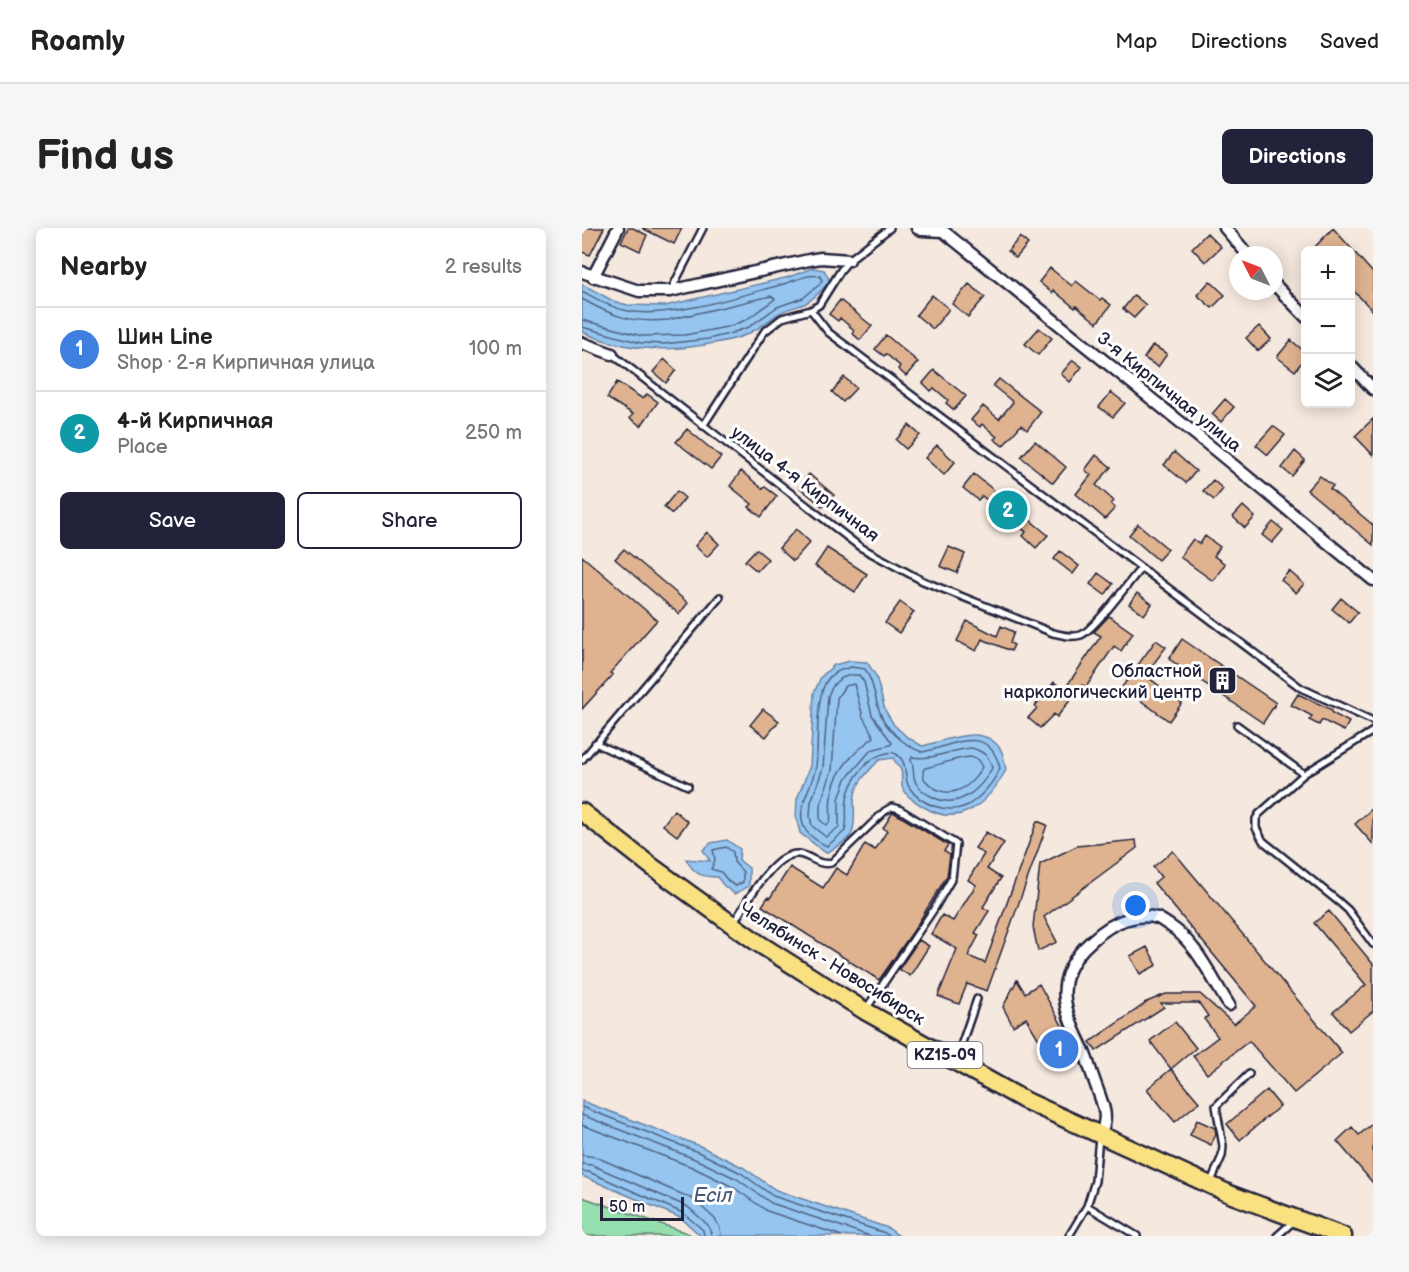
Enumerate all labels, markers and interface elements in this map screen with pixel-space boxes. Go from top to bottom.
text: Roamly [30,25,125,58]
text: Map [1115,29,1158,54]
text: Directions [1191,29,1287,54]
text: Saved [1320,29,1379,54]
button: Directions [1222,129,1373,184]
text: Find us [36,131,174,182]
north arrow [1229,246,1283,300]
map controls [1301,246,1355,408]
button: + [1301,246,1355,300]
text: Nearby [60,252,147,283]
text: 2 results [445,255,522,279]
button: − [1301,300,1355,354]
text: Шин Line [117,324,213,351]
street label: 3-я Кирпичная улица [1093,327,1246,457]
text: 1 [75,337,84,361]
text: 100 m [469,337,522,361]
text: Shop · 2-я Кирпичная улица [117,351,375,375]
button: layers [1301,354,1355,408]
text: 4-й Кирпичная [117,408,273,435]
text: 2 [74,421,85,445]
text: 250 m [465,421,522,445]
street label: улица 4-я Кирпичная [727,422,883,546]
text: Place [117,435,168,459]
pin: 2 [988,488,1028,532]
button: Save [60,492,285,549]
button: Share [297,492,522,549]
place label: Областной наркологический центр [1004,661,1202,703]
building icon: Областной наркологический центр [1207,665,1239,697]
your location [1121,891,1150,920]
street label: Челябинск - Новосибирск [735,898,929,1030]
pin: 1 [1040,1026,1078,1072]
road number: KZ15-09 [908,1042,982,1068]
water label: Есіл [693,1184,733,1208]
scale bar [600,1194,684,1222]
text: 50 m [609,1198,645,1217]

